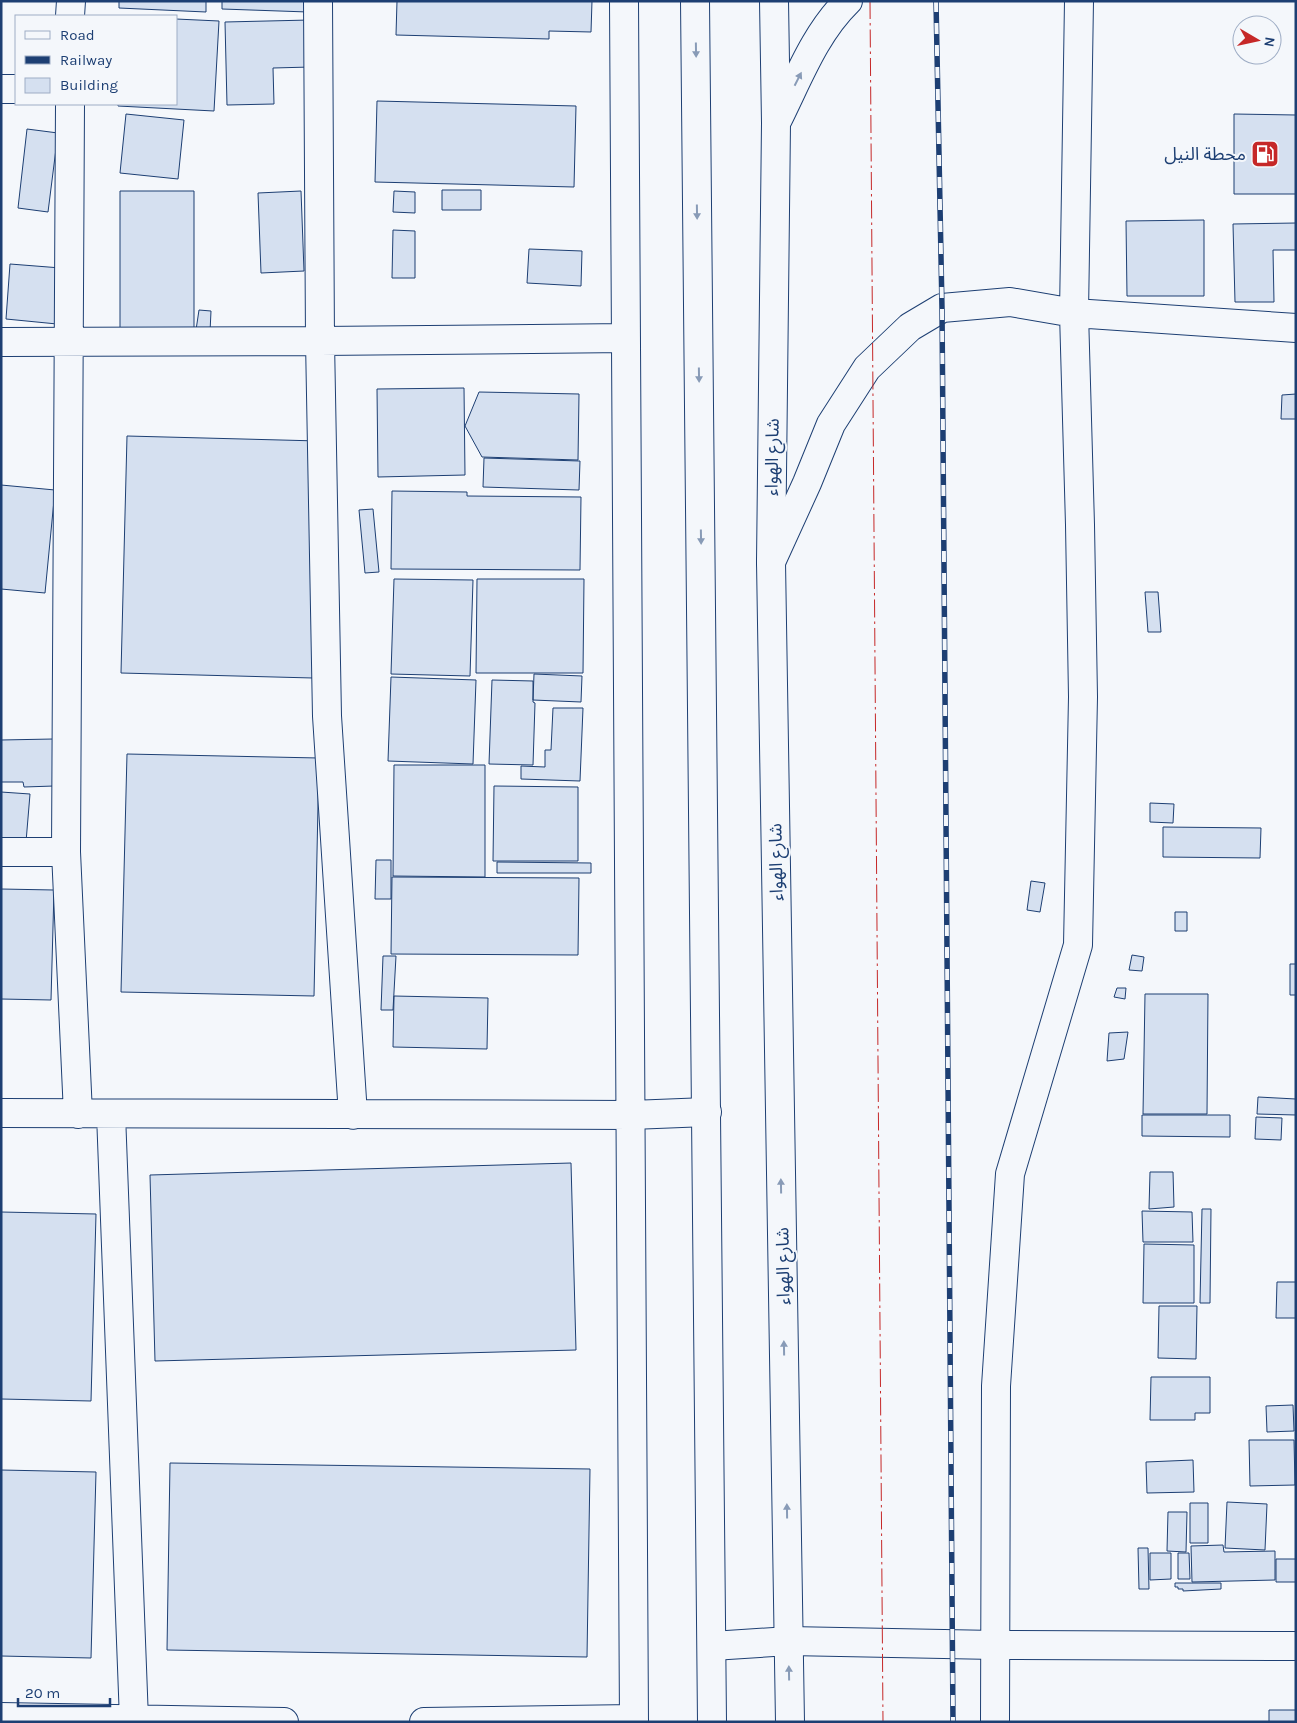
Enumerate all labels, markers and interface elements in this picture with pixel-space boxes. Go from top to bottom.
legend [15,15,178,105]
north arrow [1232,15,1282,65]
text: Road [60,26,95,44]
text: N [1260,36,1279,48]
one-way arrow [692,42,700,58]
text: Railway [60,51,112,69]
one-way arrow [794,72,802,86]
text: Building [60,76,118,94]
fuel station icon: محطة النيل [1250,139,1280,169]
place label: محطة النيل [1164,143,1246,165]
one-way arrow [693,205,701,221]
one-way arrow [695,367,703,383]
street label: شارع الهواء [760,418,787,496]
one-way arrow [697,530,705,546]
street label: شارع الهواء [764,823,791,901]
one-way arrow [777,1177,785,1193]
street label: شارع الهواء [771,1227,798,1305]
one-way arrow [780,1340,788,1356]
one-way arrow [783,1502,791,1518]
one-way arrow [785,1665,793,1681]
scale bar [18,1676,110,1708]
text: 20 m [25,1684,60,1702]

